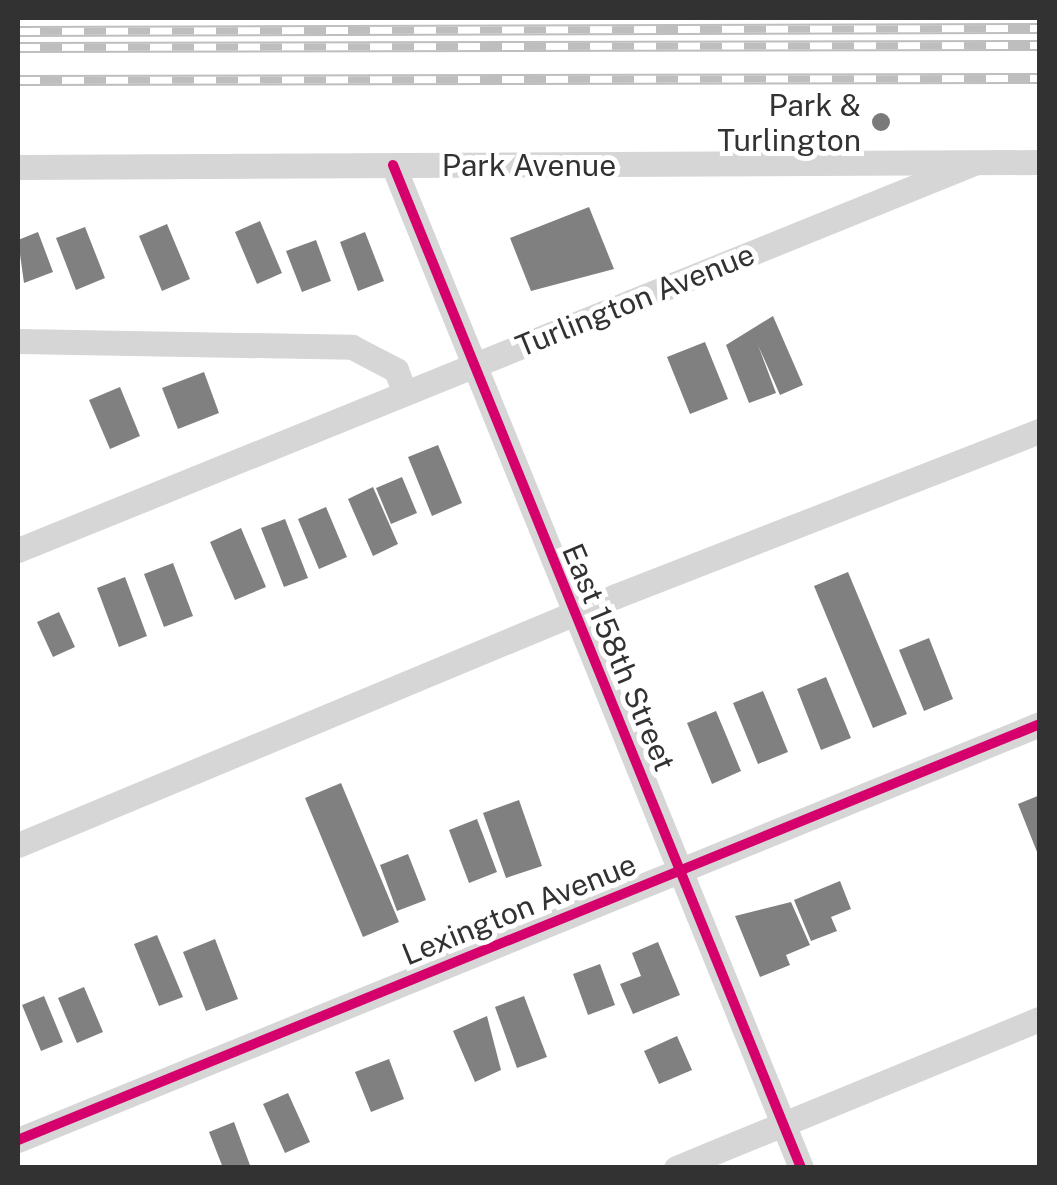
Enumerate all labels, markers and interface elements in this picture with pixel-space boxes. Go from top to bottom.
place label: Park & Turlington [717,87,861,158]
marker: Park & Turlington [870,111,892,133]
street label: Park Avenue [442,147,616,183]
street label: Turlington Avenue [511,236,759,364]
street label: East 158th Street [555,538,683,776]
street label: Lexington Avenue [397,846,641,972]

